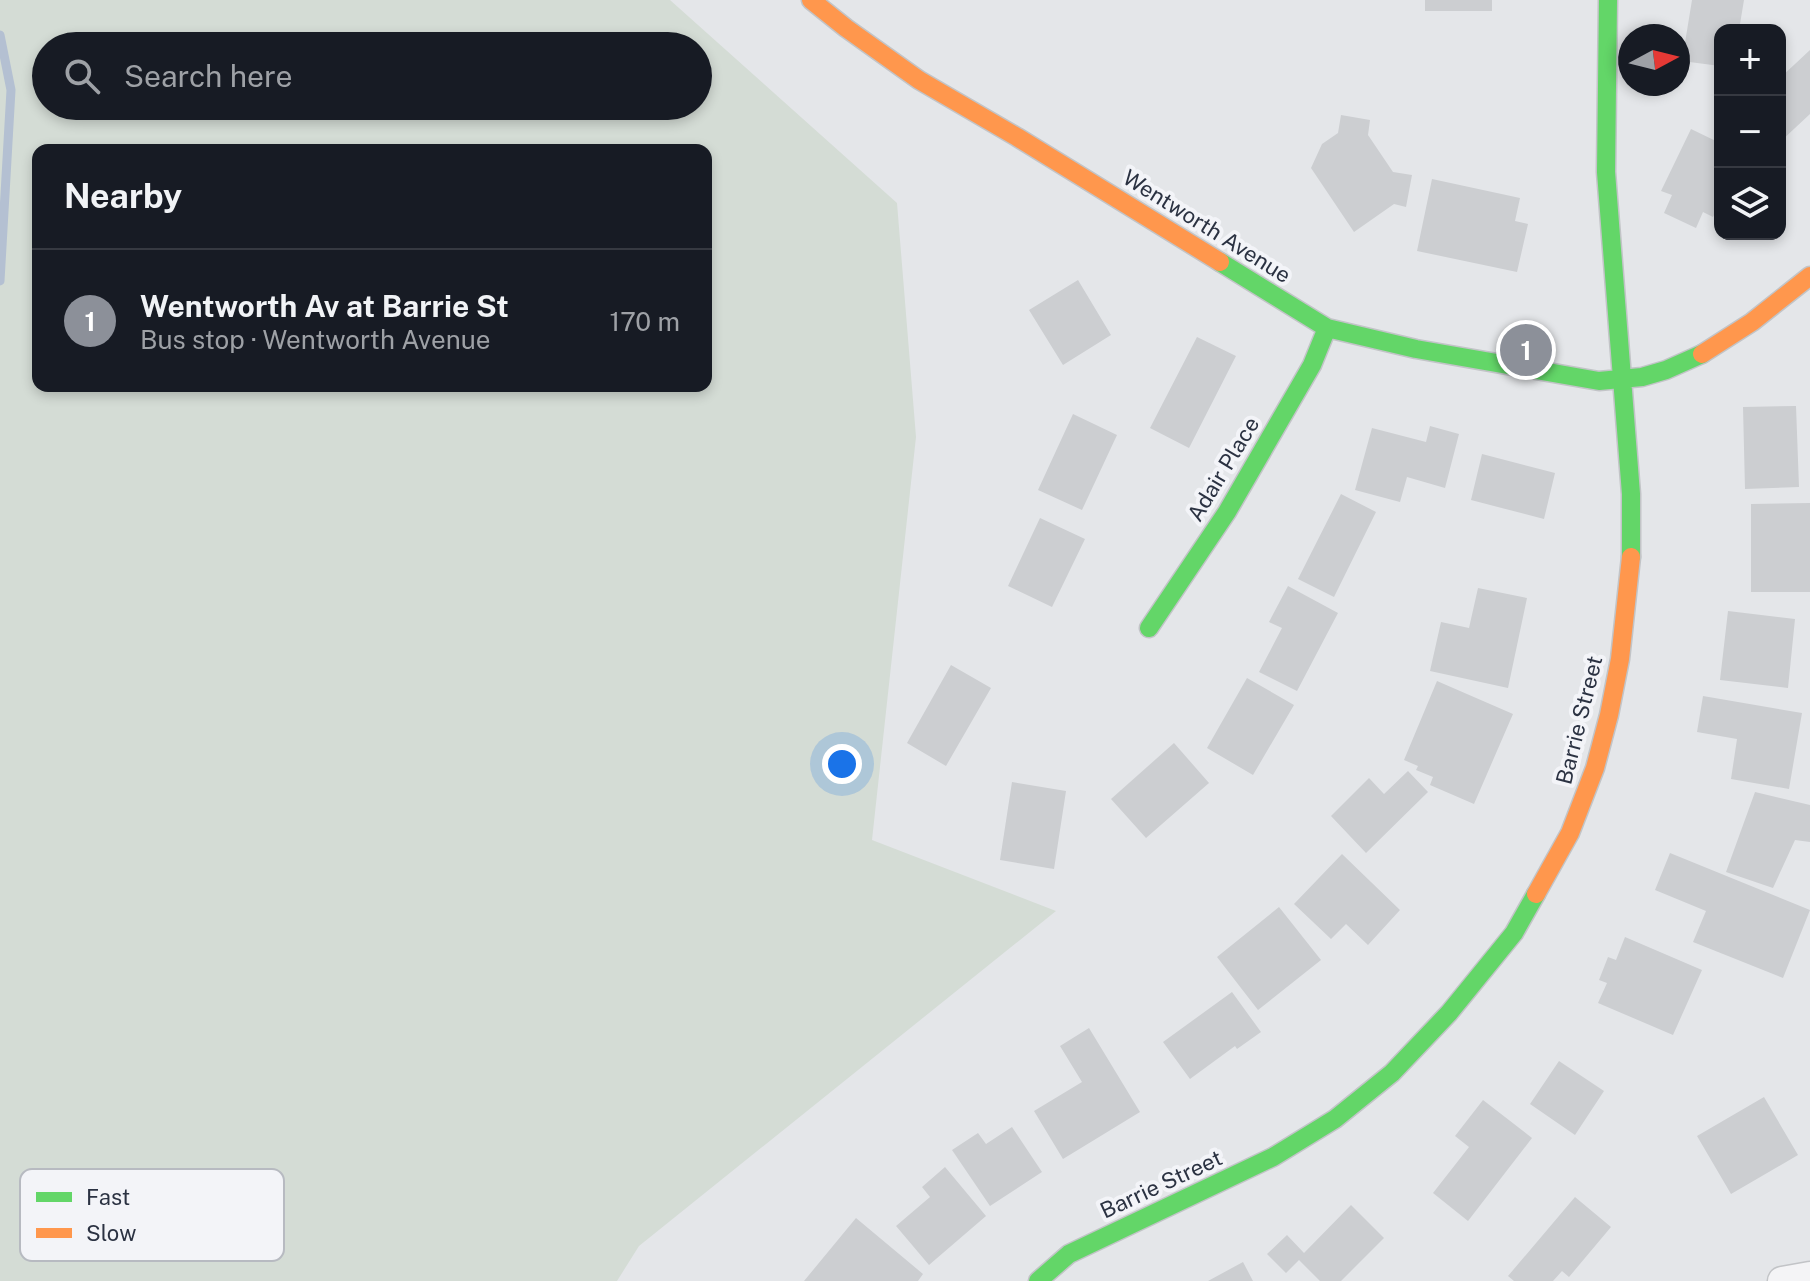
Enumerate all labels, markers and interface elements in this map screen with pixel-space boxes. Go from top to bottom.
north arrow [1618,24,1690,96]
map controls [1714,24,1786,240]
button: + [1714,24,1786,96]
search box [32,32,712,120]
icon: search [60,54,104,98]
text: Search here [124,58,292,94]
button: − [1714,96,1786,168]
street label: Wentworth Avenue [1118,164,1296,288]
button: layers [1714,168,1786,240]
text: Nearby [64,176,182,216]
text: Wentworth Av at Barrie St [140,288,509,324]
text: 1 [84,306,96,337]
text: 170 m [610,306,680,337]
pin: 1 [1500,320,1552,380]
text: Bus stop · Wentworth Avenue [140,324,491,355]
street label: Adair Place [1182,412,1264,526]
street label: Barrie Street [1550,653,1608,787]
your location [822,744,862,784]
street label: Barrie Street [1096,1144,1226,1224]
legend [20,1169,284,1261]
text: Fast [86,1184,130,1210]
text: Slow [86,1220,136,1246]

